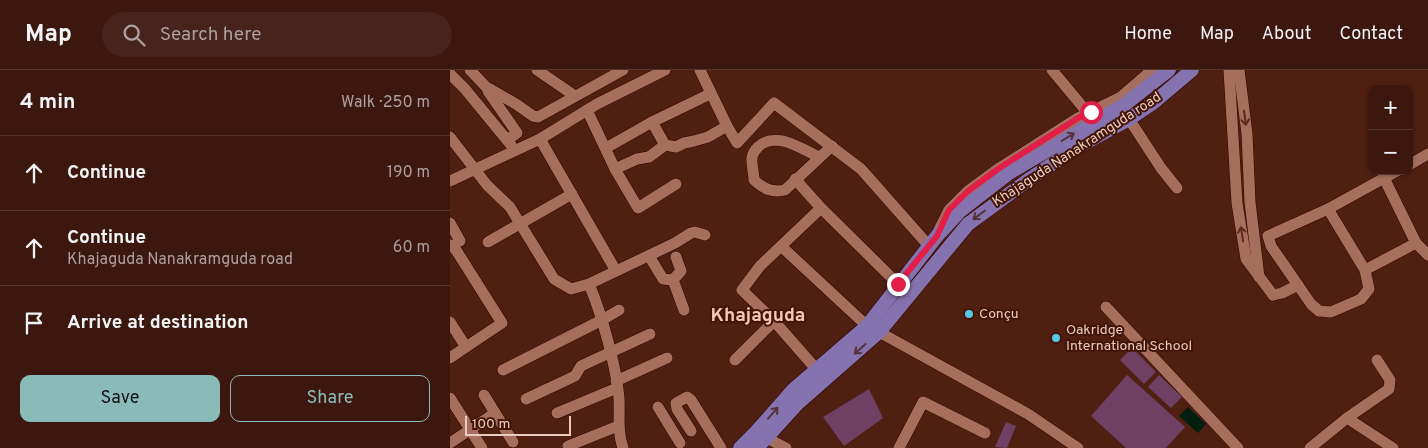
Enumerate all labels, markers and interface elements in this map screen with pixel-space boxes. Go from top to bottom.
search box [102,12,452,57]
text: Map [25,20,72,50]
icon: search [120,21,148,49]
text: Search here [160,23,261,47]
text: Home [1124,23,1172,46]
text: Map [1200,23,1234,46]
text: About [1262,23,1311,46]
text: Contact [1339,23,1403,46]
map controls [1368,85,1413,175]
button: + [1368,85,1413,130]
text: 4 min [20,89,76,116]
street label: Khajaguda Nanakramguda road [989,89,1165,211]
text: Walk · 250 m [341,93,430,113]
route start [1080,101,1103,124]
one-way arrow [1240,110,1250,126]
button: − [1368,130,1413,175]
one-way arrow [1061,132,1075,142]
icon: ahead [20,159,48,187]
text: Continue [67,161,146,185]
text: 190 m [387,163,430,183]
one-way arrow [973,210,986,221]
text: Continue [67,226,146,250]
one-way arrow [1237,226,1247,242]
icon: ahead [20,234,48,262]
text: 60 m [393,238,430,258]
text: Khajaguda Nanakramguda road [67,250,293,270]
route end [887,273,910,296]
district label: Khajaguda [711,304,805,328]
place label: Conçu [979,306,1019,323]
marker: Conçu [963,308,975,320]
icon: arrive [20,309,48,337]
text: Arrive at destination [67,311,248,335]
place label: Oakridge International School [1066,322,1192,355]
marker: Oakridge International School [1050,332,1062,344]
one-way arrow [853,344,866,355]
button: Save [20,375,220,422]
button: Share [230,375,430,422]
one-way arrow [767,406,779,419]
scale bar [465,413,571,436]
text: 100 m [472,416,510,433]

